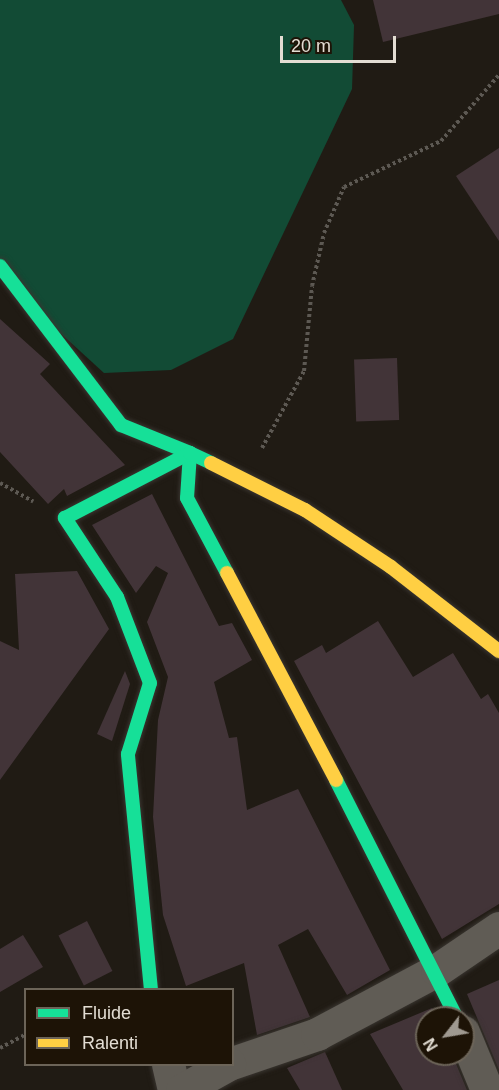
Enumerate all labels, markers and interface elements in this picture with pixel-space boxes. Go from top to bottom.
scale bar [283,24,398,62]
text: 20 m [291,36,331,56]
legend [24,988,234,1066]
text: Fluide [82,1003,131,1023]
north arrow [415,1006,475,1066]
text: Ralenti [82,1033,138,1053]
text: N [421,1035,441,1054]

